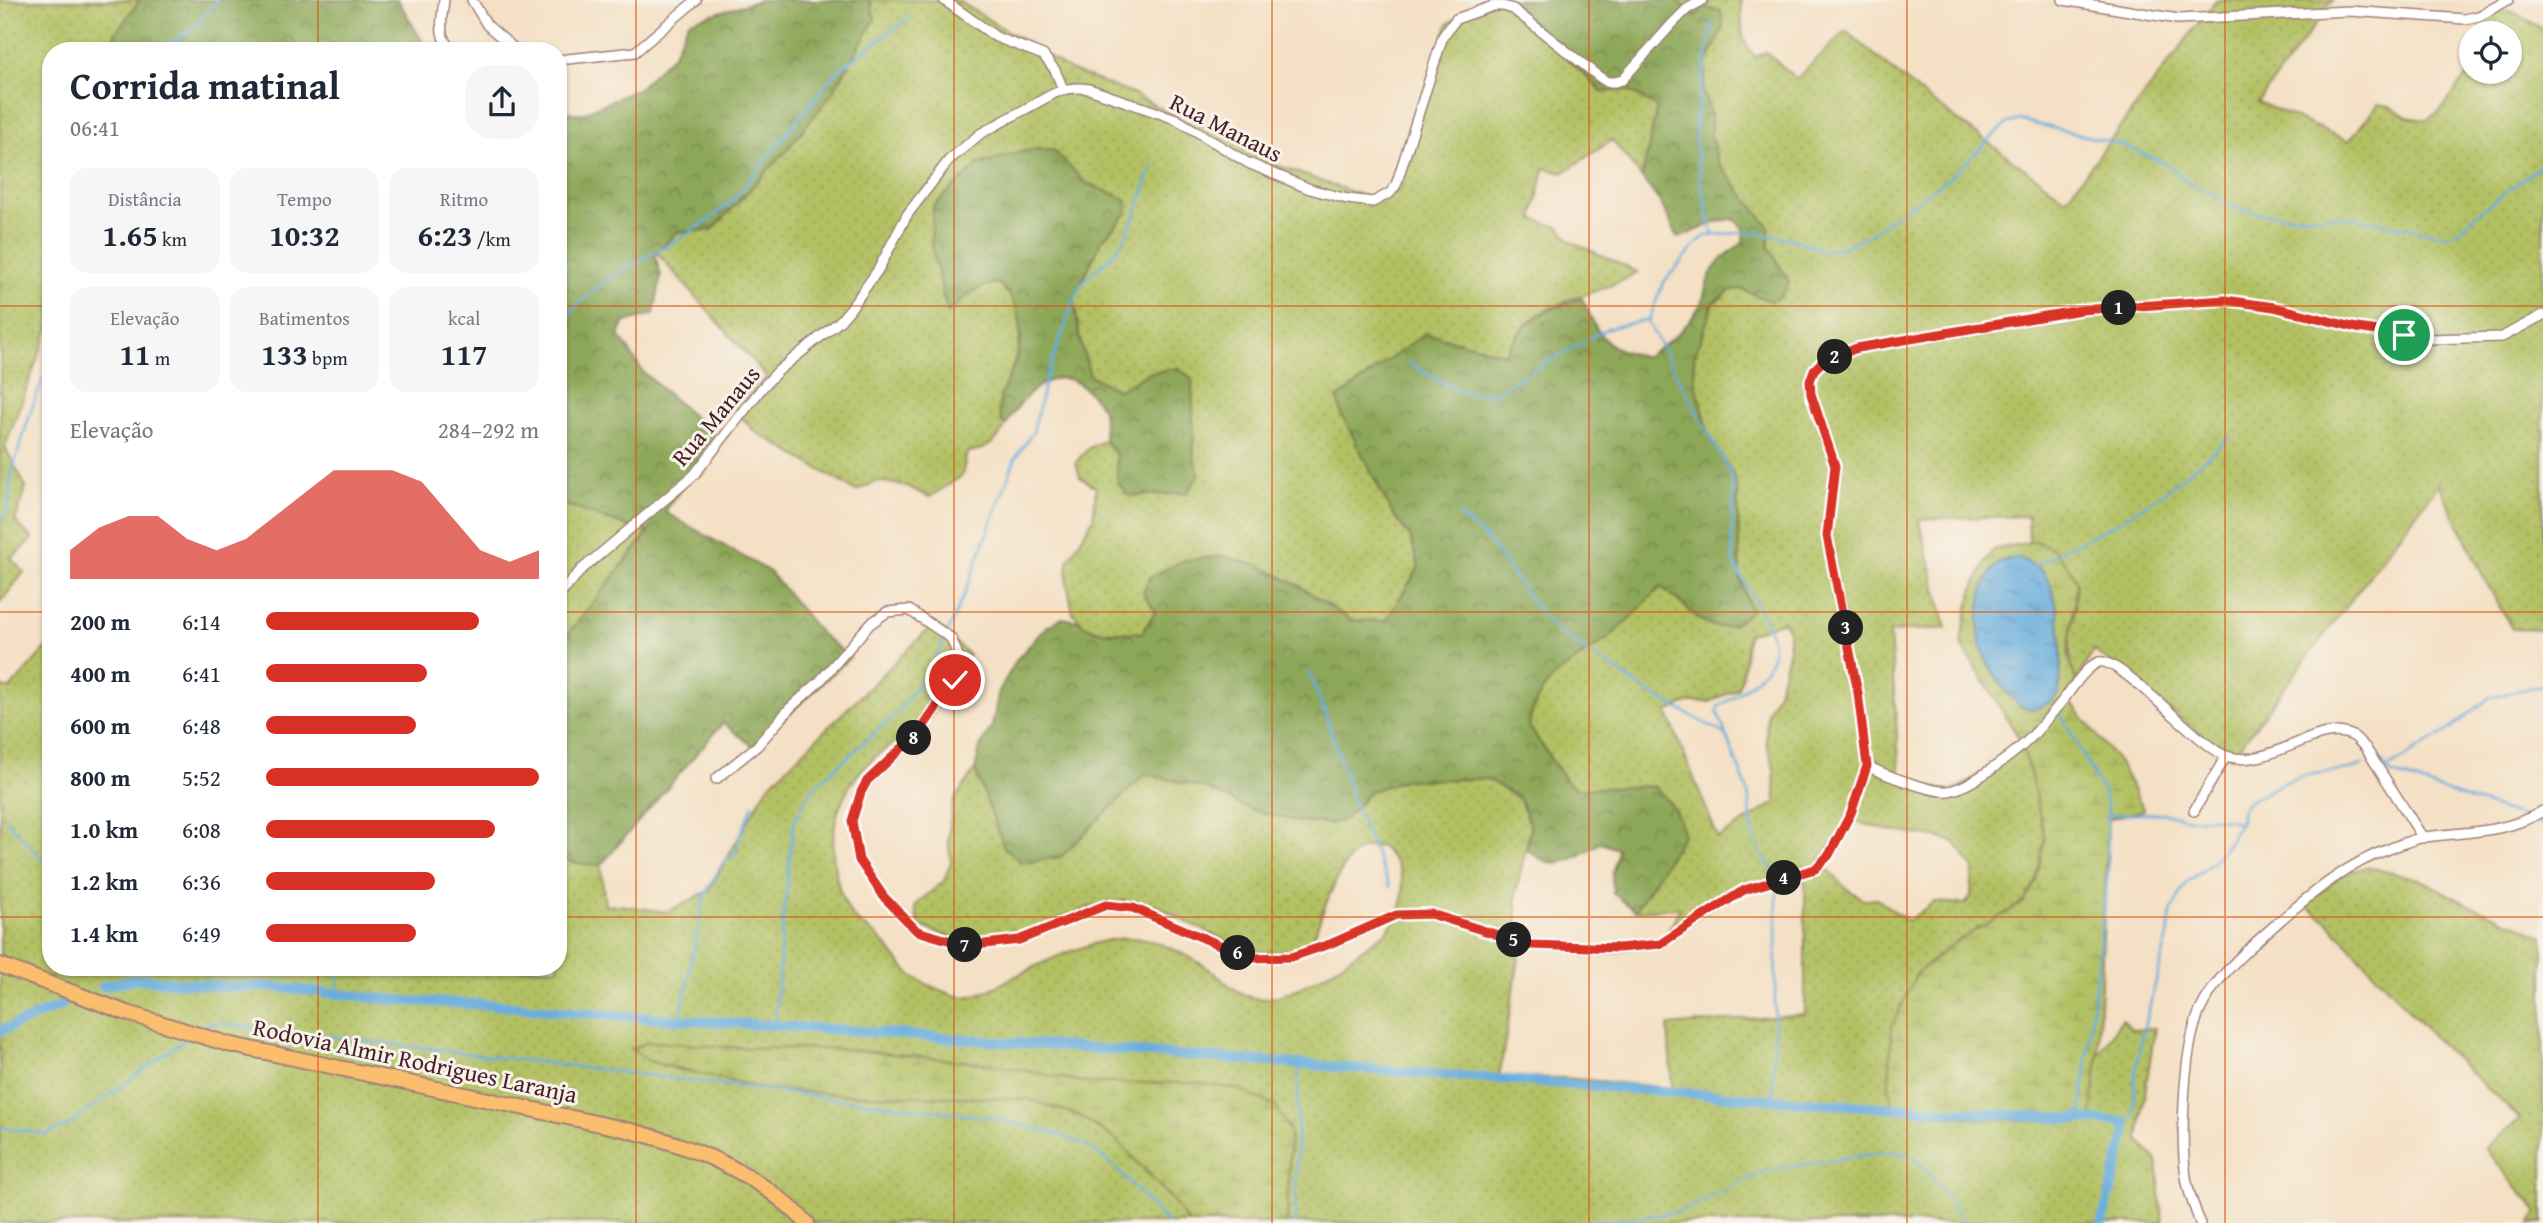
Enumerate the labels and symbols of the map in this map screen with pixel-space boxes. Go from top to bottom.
street label: Rua Manaus [1164,84,1288,171]
pin: 1 [2102,290,2136,326]
pin [2374,305,2434,365]
pin: 2 [1818,340,1853,374]
street label: Rua Manaus [663,358,768,474]
pin: 3 [1828,610,1864,646]
pin [925,650,985,710]
pin: 8 [897,720,932,756]
pin: 4 [1766,860,1802,896]
pin: 5 [1496,922,1532,958]
pin: 7 [948,928,982,962]
pin: 6 [1220,936,1256,970]
street label: Rodovia Almir Rodrigues Laranja [250,1009,581,1112]

